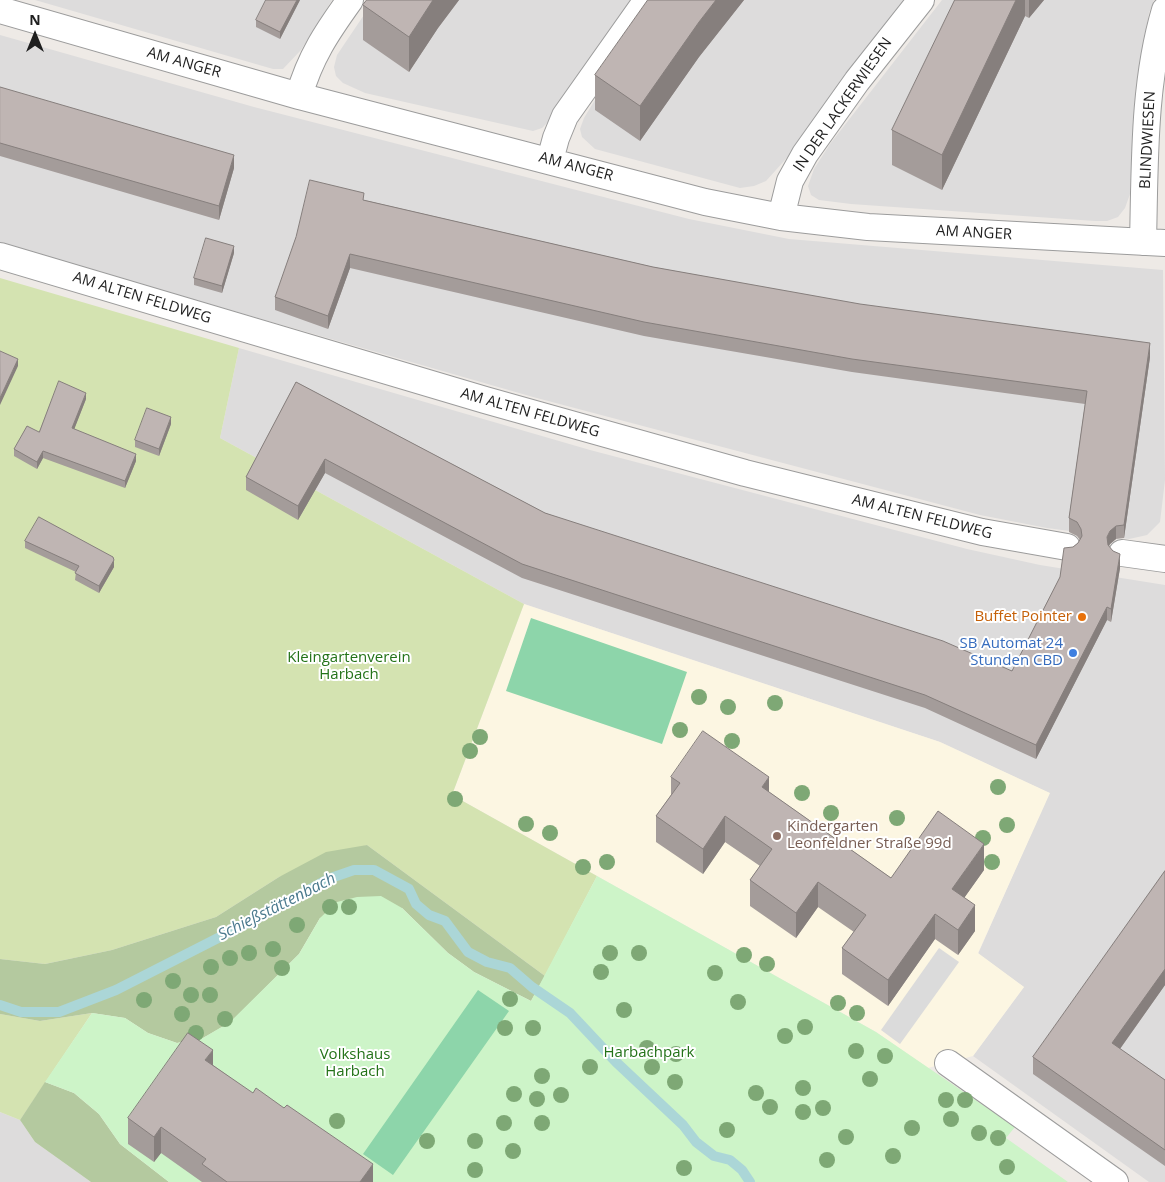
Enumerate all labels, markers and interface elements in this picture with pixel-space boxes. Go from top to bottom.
north arrow [10,10,60,60]
text: N [29,10,41,29]
street label: IN DER LACKERWIESEN [790,35,896,175]
street label: AM ANGER [145,44,223,82]
street label: BLINDWIESEN [1136,91,1160,189]
street label: AM ANGER [537,148,615,186]
street label: AM ANGER [936,222,1012,244]
street label: AM ALTEN FELDWEG [71,268,213,328]
street label: AM ALTEN FELDWEG [458,385,602,441]
street label: AM ALTEN FELDWEG [850,491,994,543]
place label: Buffet Pointer [974,608,1072,626]
marker: Buffet Pointer [1076,611,1088,623]
place label: SB Automat 24 Stunden CBD [960,635,1063,670]
marker: SB Automat 24 Stunden CBD [1067,647,1079,659]
park label: Kleingartenverein Harbach [287,649,411,684]
place label: Kindergarten Leonfeldner Straße 99d [787,818,952,853]
marker: Kindergarten Leonfeldner Straße 99d [771,830,783,842]
water label: Schießstättenbach [215,869,339,945]
park label: Harbachpark [604,1044,694,1062]
park label: Volkshaus Harbach [320,1046,390,1081]

